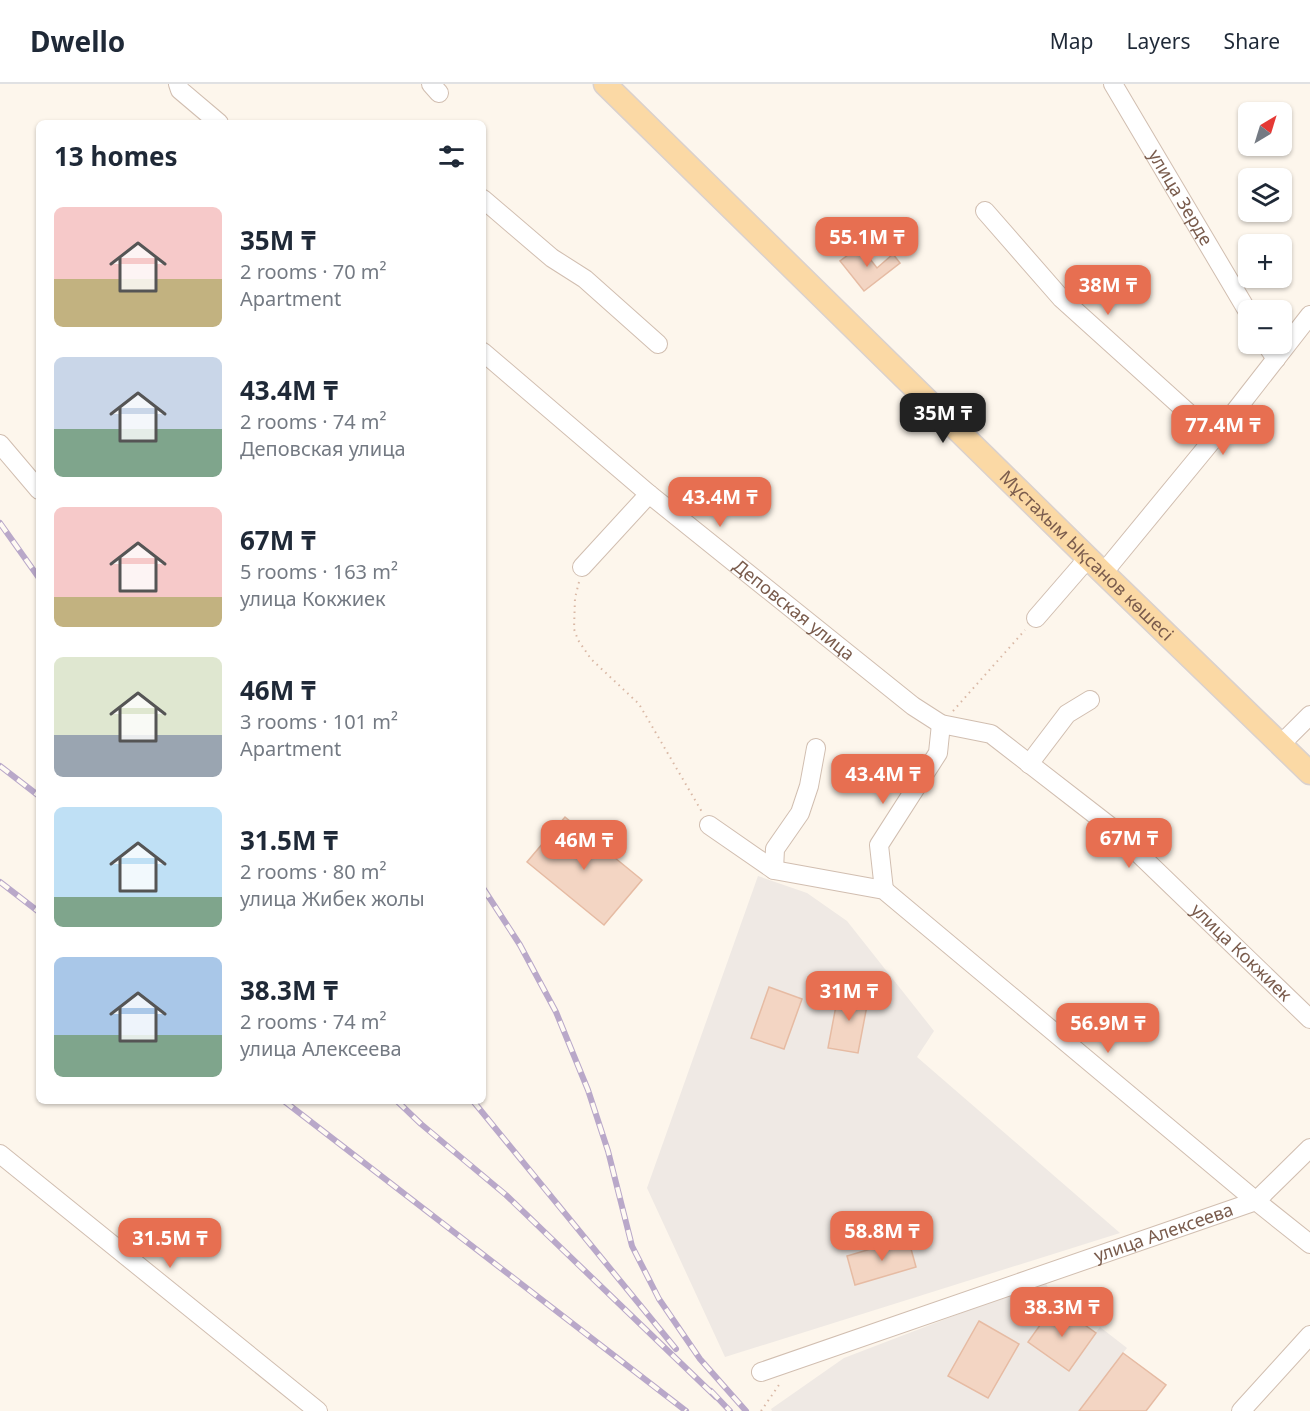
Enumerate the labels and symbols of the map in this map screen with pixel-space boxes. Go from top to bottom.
north arrow [1238,102,1292,156]
street label: улица Зерде [1143,145,1219,250]
pin: 55.1M ₸ [812,217,922,268]
pin: 38M ₸ [1066,265,1150,316]
pin: 35M ₸ [901,393,985,444]
pin: 77.4M ₸ [1168,405,1278,456]
street label: Мұстахым Ықсанов көшесі [995,465,1179,645]
pin: 43.4M ₸ [665,477,775,528]
street label: Деповская улица [729,553,860,665]
pin: 43.4M ₸ [828,754,938,805]
pin: 67M ₸ [1087,818,1171,869]
pin: 46M ₸ [542,820,626,871]
street label: улица Кокжиек [1186,898,1298,1006]
pin: 31M ₸ [807,971,891,1022]
pin: 56.9M ₸ [1053,1003,1163,1054]
street label: улица Алексеева [1091,1197,1236,1267]
pin: 58.8M ₸ [827,1211,937,1262]
pin: 31.5M ₸ [115,1218,225,1269]
pin: 38.3M ₸ [1007,1287,1117,1338]

